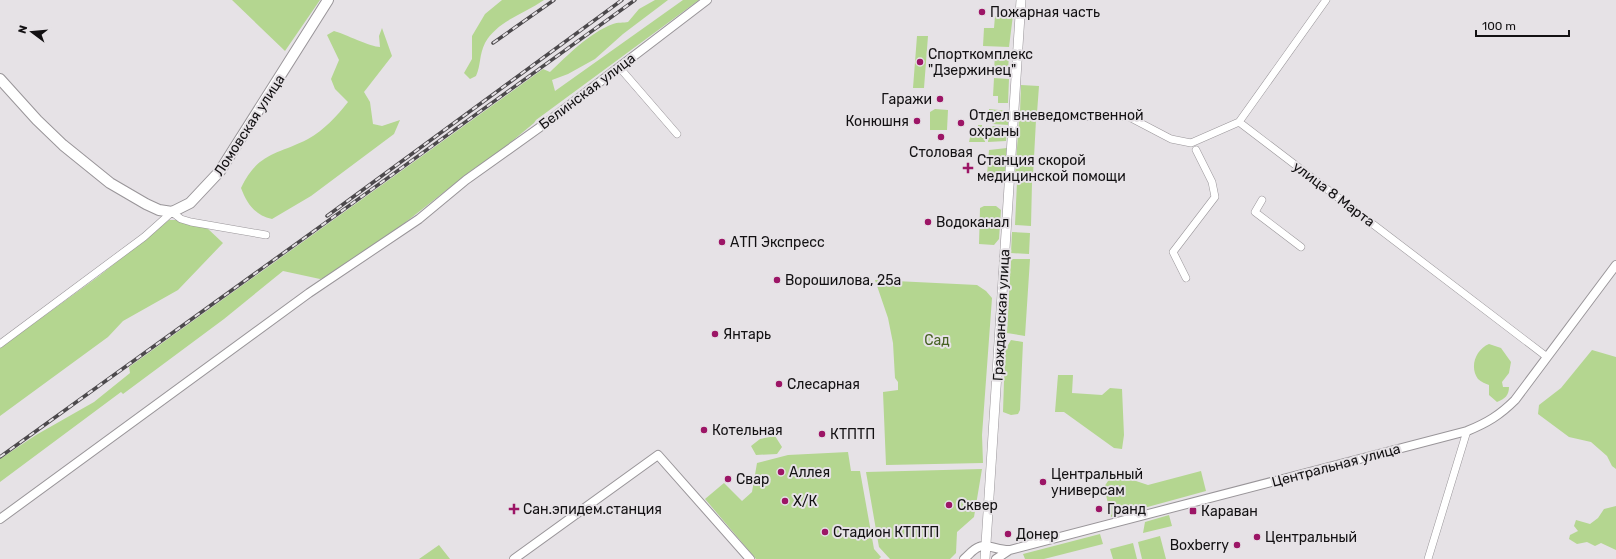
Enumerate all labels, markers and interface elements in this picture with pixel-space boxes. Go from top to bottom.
place label: Пожарная часть [990,4,1100,21]
marker: Пожарная часть [977,7,987,17]
north arrow [12,12,52,52]
scale bar [1476,12,1569,38]
text: 100 m [1482,19,1516,33]
text: N [16,24,30,35]
place label: Спорткомплекс "Дзержинец" [928,46,1033,79]
street label: Белинская улица [536,50,639,133]
marker: Спорткомплекс "Дзержинец" [915,57,925,67]
street label: Ломовская улица [210,71,289,179]
place label: Гаражи [881,91,932,108]
marker: Гаражи [935,94,945,104]
place label: Отдел вневедомственной охраны [969,107,1143,140]
place label: Конюшня [846,113,909,130]
marker: Конюшня [912,116,922,126]
marker: Отдел вневедомственной охраны [956,118,966,128]
marker: Столовая [936,132,946,142]
place label: Столовая [909,144,973,161]
place label: Станция скорой медицинской помощи [977,152,1126,185]
street label: улица 8 Марта [1289,158,1378,231]
marker: Станция скорой медицинской помощи [962,162,974,174]
place label: Водоканал [936,214,1009,231]
marker: Водоканал [923,217,933,227]
place label: АТП Экспресс [730,234,825,251]
marker: АТП Экспресс [717,237,727,247]
street label: Гражданская улица [990,249,1013,382]
place label: Ворошилова, 25а [785,272,901,289]
marker: Ворошилова, 25а [772,275,782,285]
place label: Янтарь [723,326,771,343]
marker: Янтарь [710,329,720,339]
park label: Сад [924,332,950,349]
place label: Слесарная [787,376,860,393]
marker: Слесарная [774,379,784,389]
place label: Котельная [712,422,783,439]
marker: Котельная [699,425,709,435]
place label: КТПТП [830,426,875,443]
marker: КТПТП [817,429,827,439]
street label: Центральная улица [1270,440,1402,491]
place label: Аллея [789,464,830,481]
place label: Центральный универсам [1051,466,1143,499]
marker: Аллея [776,467,786,477]
place label: Свар [736,471,769,488]
marker: Свар [723,474,733,484]
marker: Центральный универсам [1038,477,1048,487]
place label: Х/К [793,493,818,510]
marker: Х/К [780,496,790,506]
place label: Сквер [957,497,998,514]
marker: Сквер [944,500,954,510]
place label: Сан.эпидем.станция [523,501,662,518]
place label: Гранд [1107,501,1146,518]
marker: Сан.эпидем.станция [508,503,520,515]
place label: Караван [1201,503,1258,520]
marker: Гранд [1094,504,1104,514]
marker: Караван [1188,506,1198,516]
place label: Стадион КТПТП [833,524,939,541]
place label: Донер [1016,526,1059,543]
marker: Стадион КТПТП [820,527,830,537]
marker: Донер [1003,529,1013,539]
place label: Центральный [1265,529,1357,546]
marker: Центральный [1252,532,1262,542]
place label: Boxberry [1170,537,1229,554]
marker: Boxberry [1232,540,1242,550]

